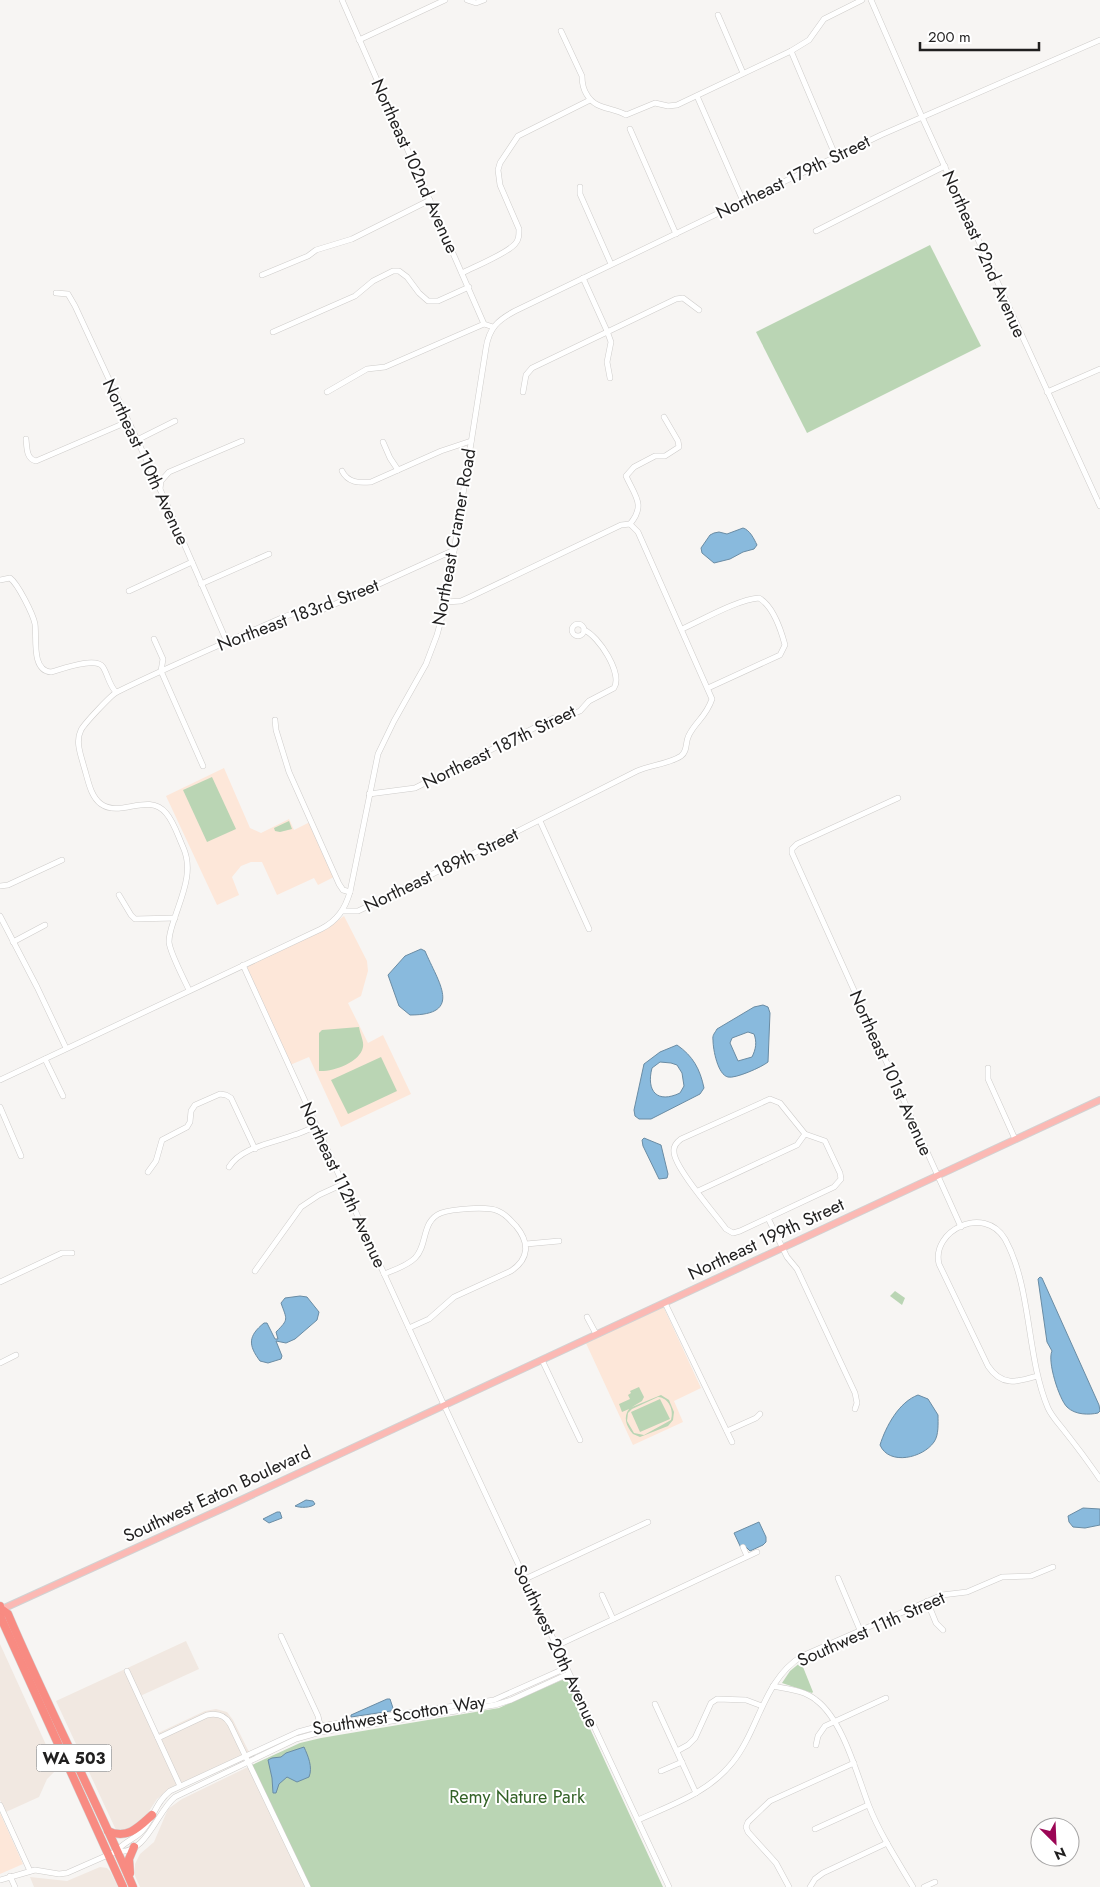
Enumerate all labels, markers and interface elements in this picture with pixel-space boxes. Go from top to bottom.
scale bar [920,20,1039,52]
text: 200 m [928,26,971,48]
street label: Northeast 102nd Avenue [365,74,465,258]
street label: Northeast 179th Street [712,128,875,226]
street label: Northeast 92nd Avenue [935,166,1033,342]
street label: Northeast 110th Avenue [96,375,196,549]
street label: Northeast Cramer Road [426,446,482,628]
street label: Northeast 183rd Street [213,572,383,658]
street label: Northeast 187th Street [418,698,581,795]
street label: Northeast 189th Street [359,821,523,919]
street label: Northeast 101st Avenue [843,986,939,1160]
street label: Northeast 112th Avenue [293,1098,393,1272]
street label: Northeast 199th Street [684,1191,849,1287]
street label: Southwest Eaton Boulevard [119,1439,315,1549]
street label: Southwest 20th Avenue [507,1560,605,1732]
street label: Southwest 11th Street [793,1584,950,1673]
street label: Southwest Scotton Way [310,1688,488,1742]
road number: WA 503 [36,1745,112,1772]
park label: Remy Nature Park [449,1784,585,1810]
north arrow [1030,1817,1080,1867]
text: N [1051,1842,1069,1865]

